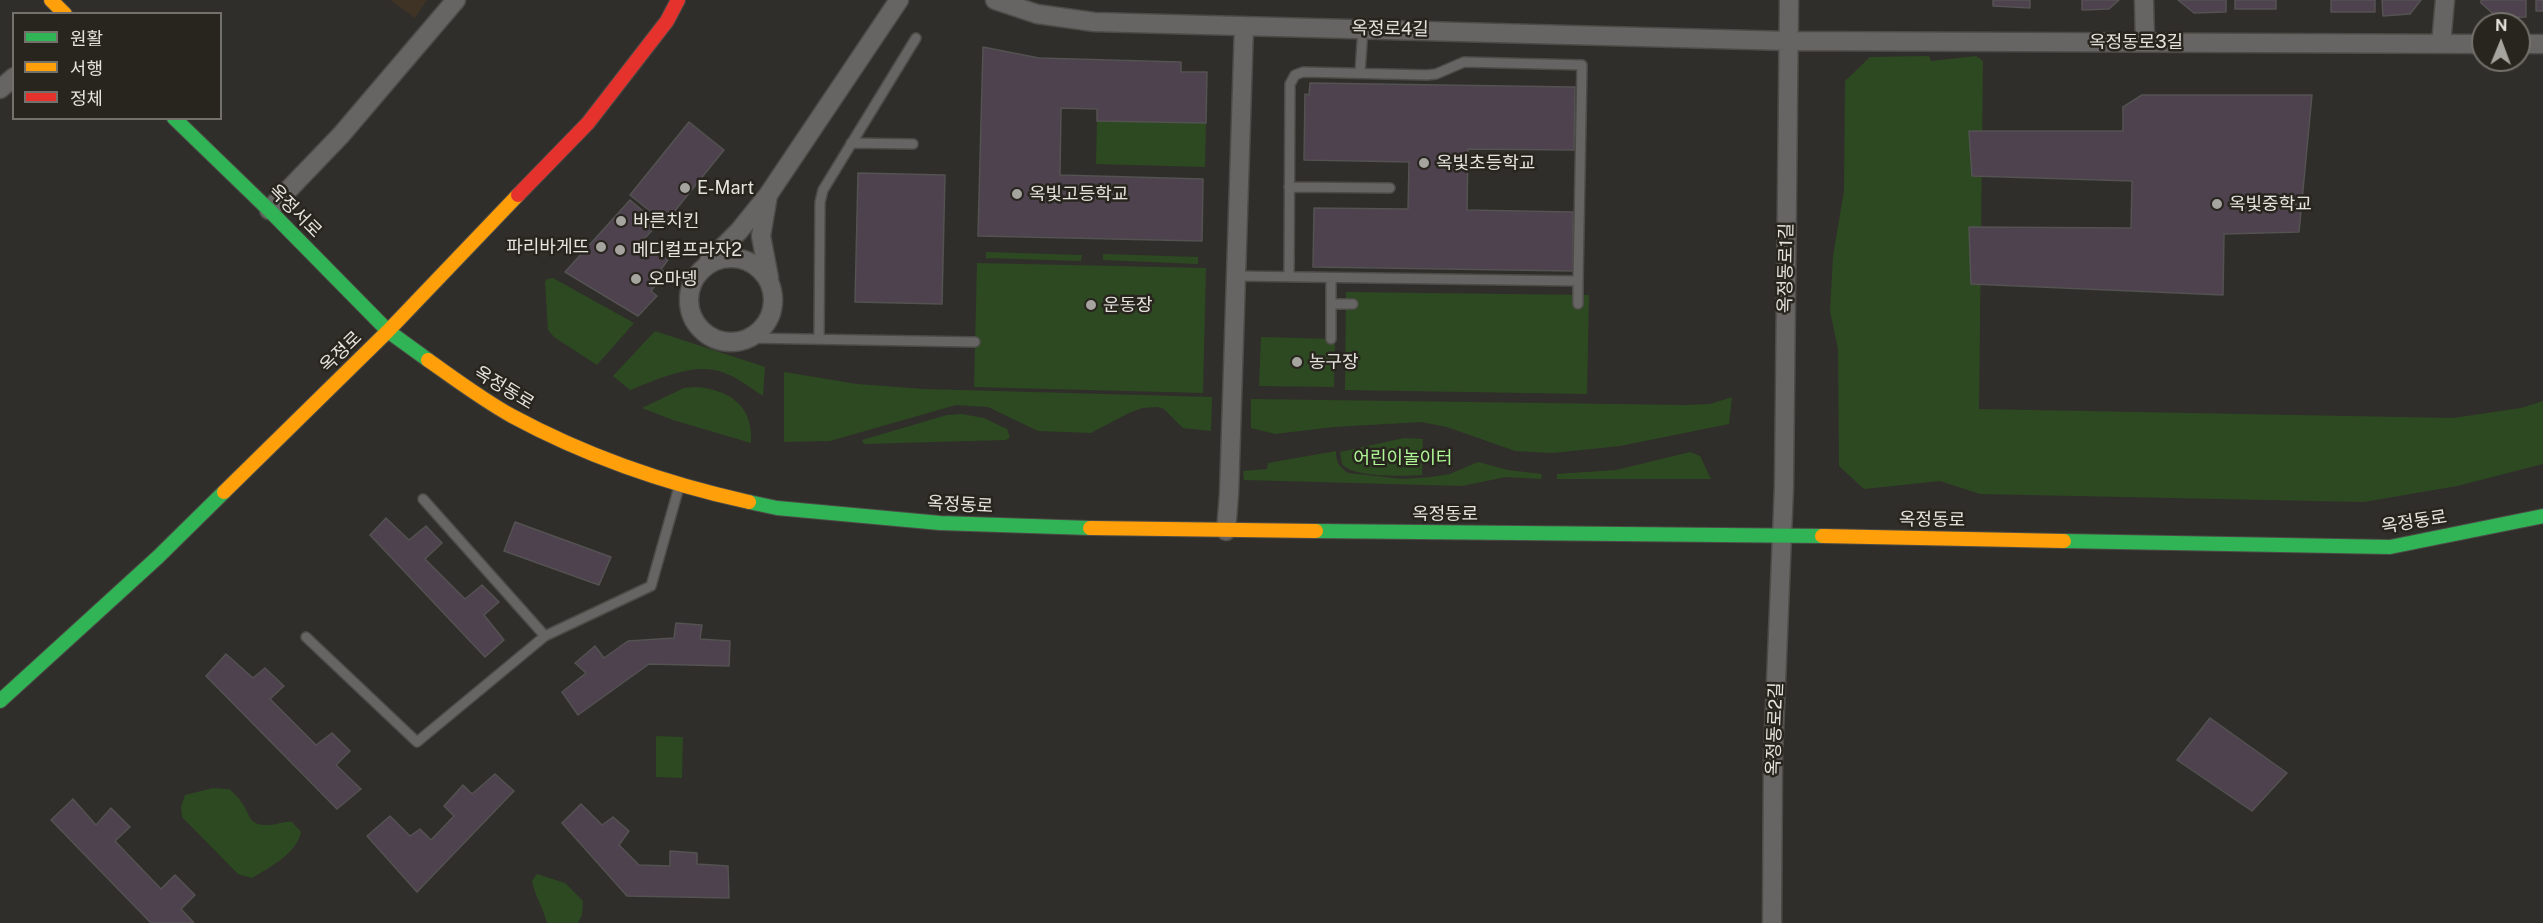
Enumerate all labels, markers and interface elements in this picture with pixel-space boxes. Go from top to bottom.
legend [12,12,222,120]
north arrow [2471,12,2531,72]
text: N [2495,16,2508,35]
street label: 옥정로4길 [1351,18,1429,40]
text: 원활 [70,28,103,49]
street label: 옥정동로3길 [2089,31,2183,53]
text: 서행 [70,58,103,79]
text: 정체 [70,88,103,109]
place label: 옥빛초등학교 [1436,152,1535,174]
marker: 옥빛초등학교 [1417,156,1431,170]
place label: E-Mart [697,177,754,199]
street label: 옥정서로 [264,180,326,242]
marker: E-Mart [678,181,692,195]
place label: 옥빛고등학교 [1029,183,1128,205]
marker: 옥빛고등학교 [1010,187,1024,201]
place label: 옥빛중학교 [2229,193,2312,215]
marker: 옥빛중학교 [2210,197,2224,211]
place label: 바른치킨 [633,210,699,232]
marker: 바른치킨 [614,214,628,228]
street label: 옥정동로1길 [1774,223,1798,313]
place label: 파리바게뜨 [506,236,589,258]
place label: 메디컬프라자2 [632,239,742,261]
marker: 파리바게뜨 [594,240,608,254]
marker: 메디컬프라자2 [613,243,627,257]
place label: 오마뎅 [648,268,698,290]
marker: 오마뎅 [629,272,643,286]
place label: 운동장 [1103,294,1153,316]
marker: 운동장 [1084,298,1098,312]
street label: 옥정로 [316,327,366,377]
place label: 농구장 [1309,351,1359,373]
marker: 농구장 [1290,355,1304,369]
street label: 옥정동로 [470,362,538,414]
park label: 어린이놀이터 [1353,447,1453,469]
street label: 옥정동로 [926,492,994,518]
street label: 옥정동로 [1412,503,1478,525]
street label: 옥정동로 [2380,506,2448,538]
street label: 옥정동로 [1899,509,1965,531]
street label: 옥정동로2길 [1763,682,1787,776]

